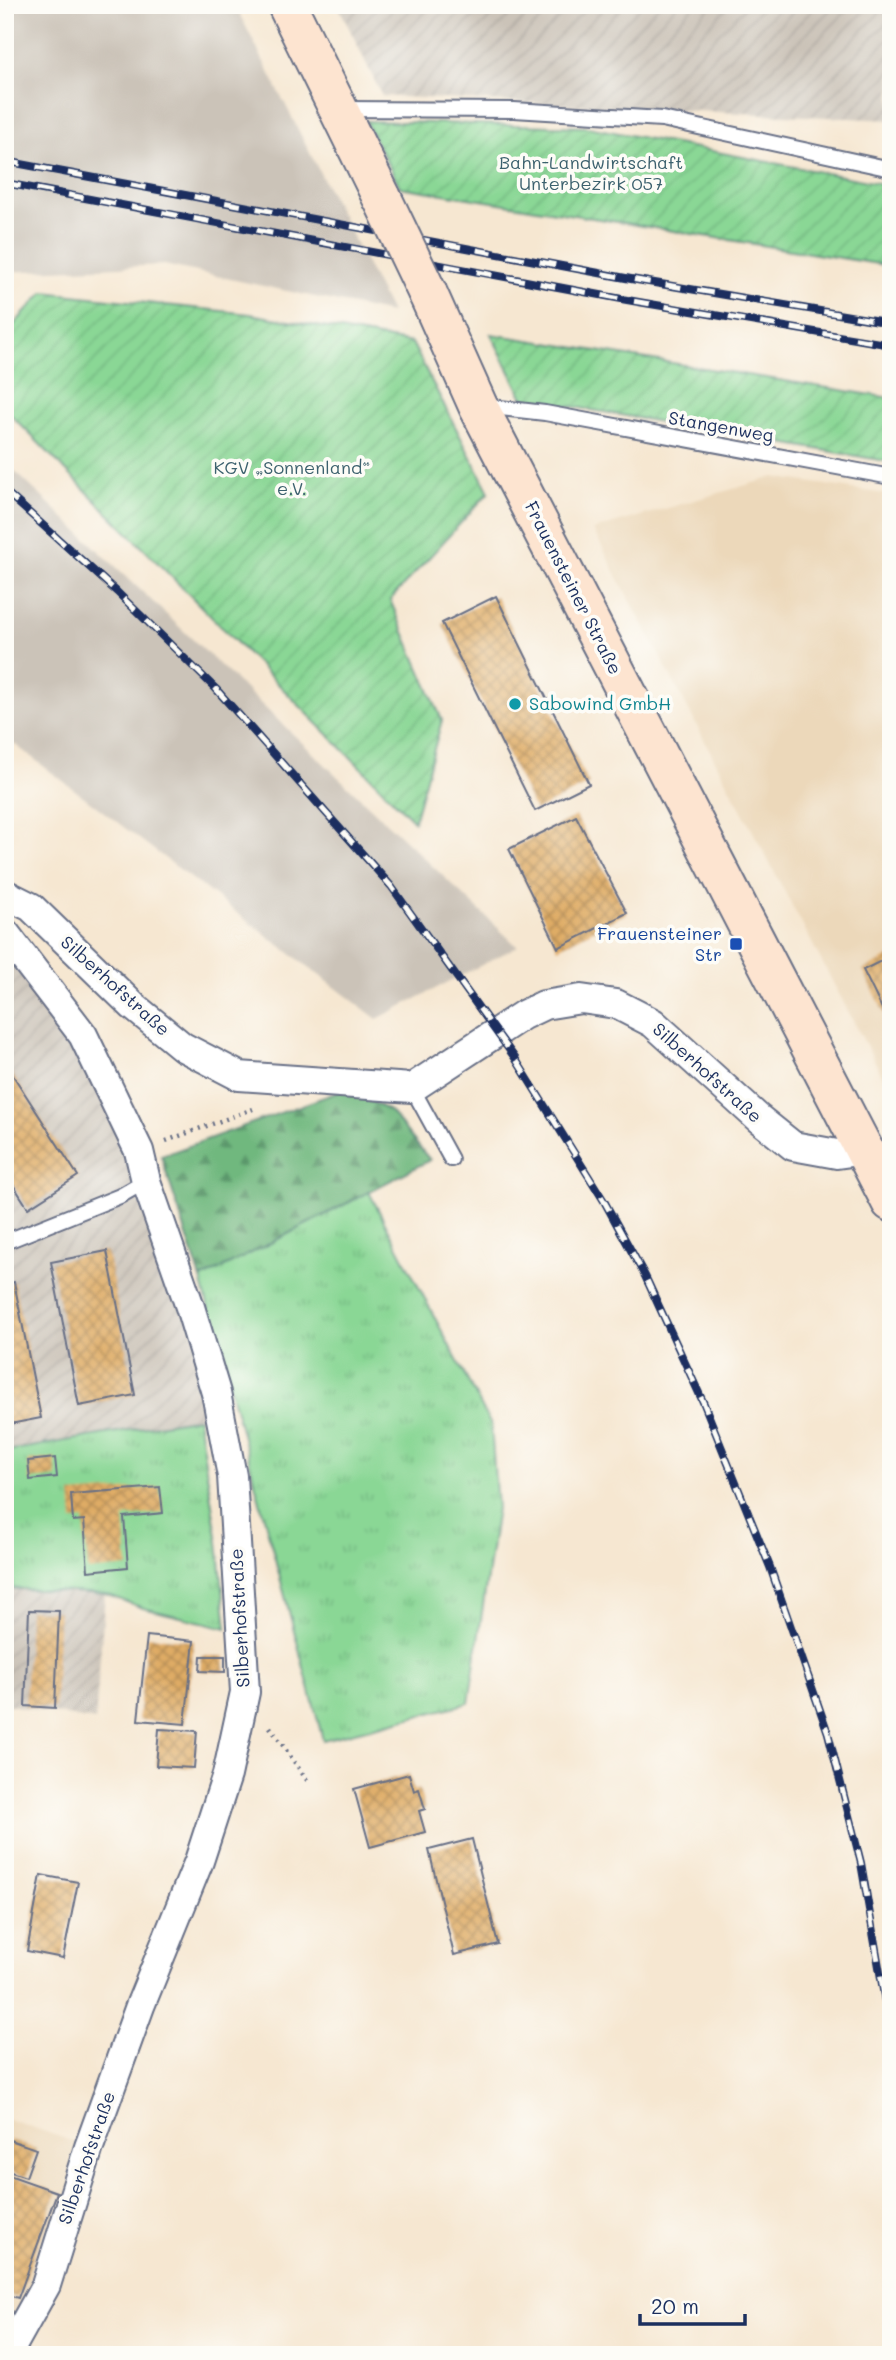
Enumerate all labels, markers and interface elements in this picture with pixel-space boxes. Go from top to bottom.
park label: Bahn-Landwirtschaft Unterbezirk 057 [499,150,683,195]
street label: Stangenweg [667,405,776,447]
park label: KGV „Sonnenland“ e.V. [214,455,370,500]
street label: Frauensteiner Straße [520,497,628,678]
place label: Sabowind GmbH [529,691,671,715]
marker: Sabowind GmbH [507,696,523,712]
place label: Frauensteiner Str [597,921,722,966]
street label: Silberhofstraße [56,930,175,1041]
marker: Frauensteiner Str [728,936,744,952]
street label: Silberhofstraße [648,1017,767,1128]
street label: Silberhofstraße [223,1548,255,1688]
street label: Silberhofstraße [52,2088,120,2227]
scale bar [640,2283,746,2327]
text: 20 m [651,2292,699,2319]

